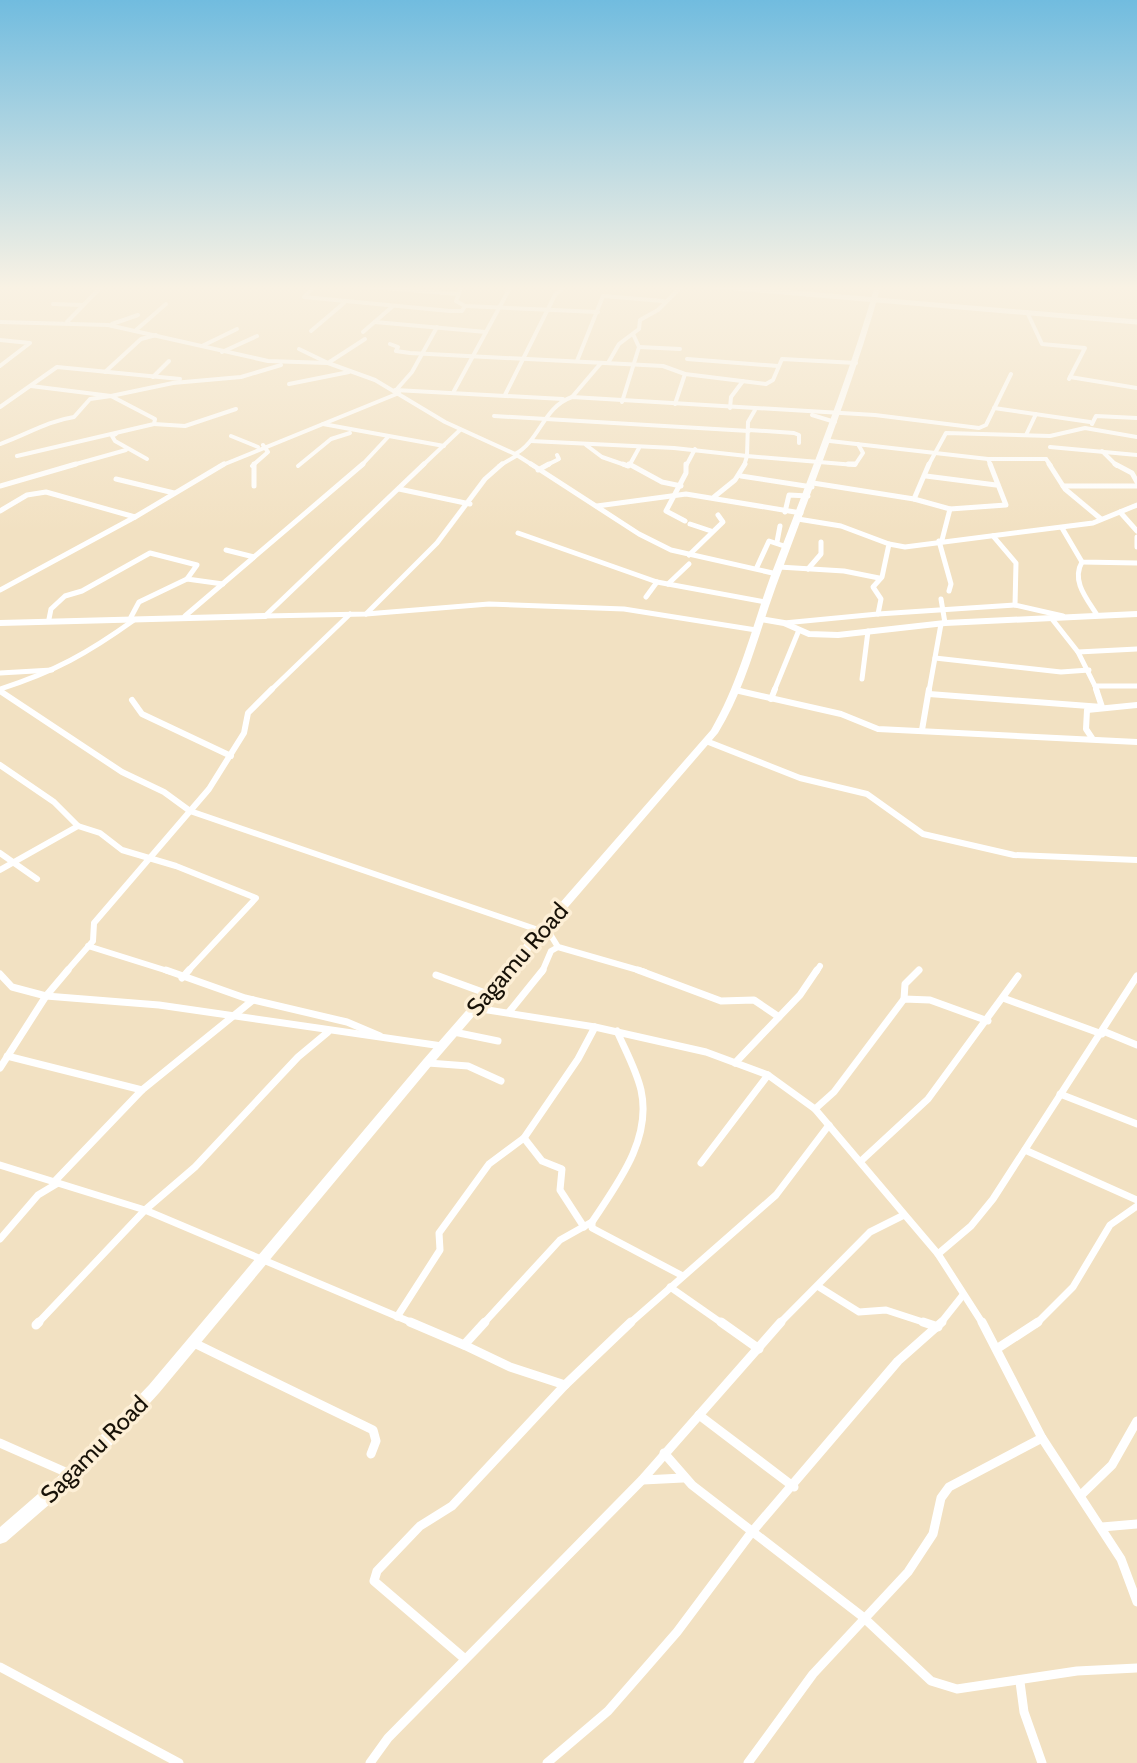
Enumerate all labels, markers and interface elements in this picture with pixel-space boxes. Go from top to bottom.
street label: Sagamu Road [460,897,574,1021]
street label: Sagamu Road [34,1389,154,1509]

